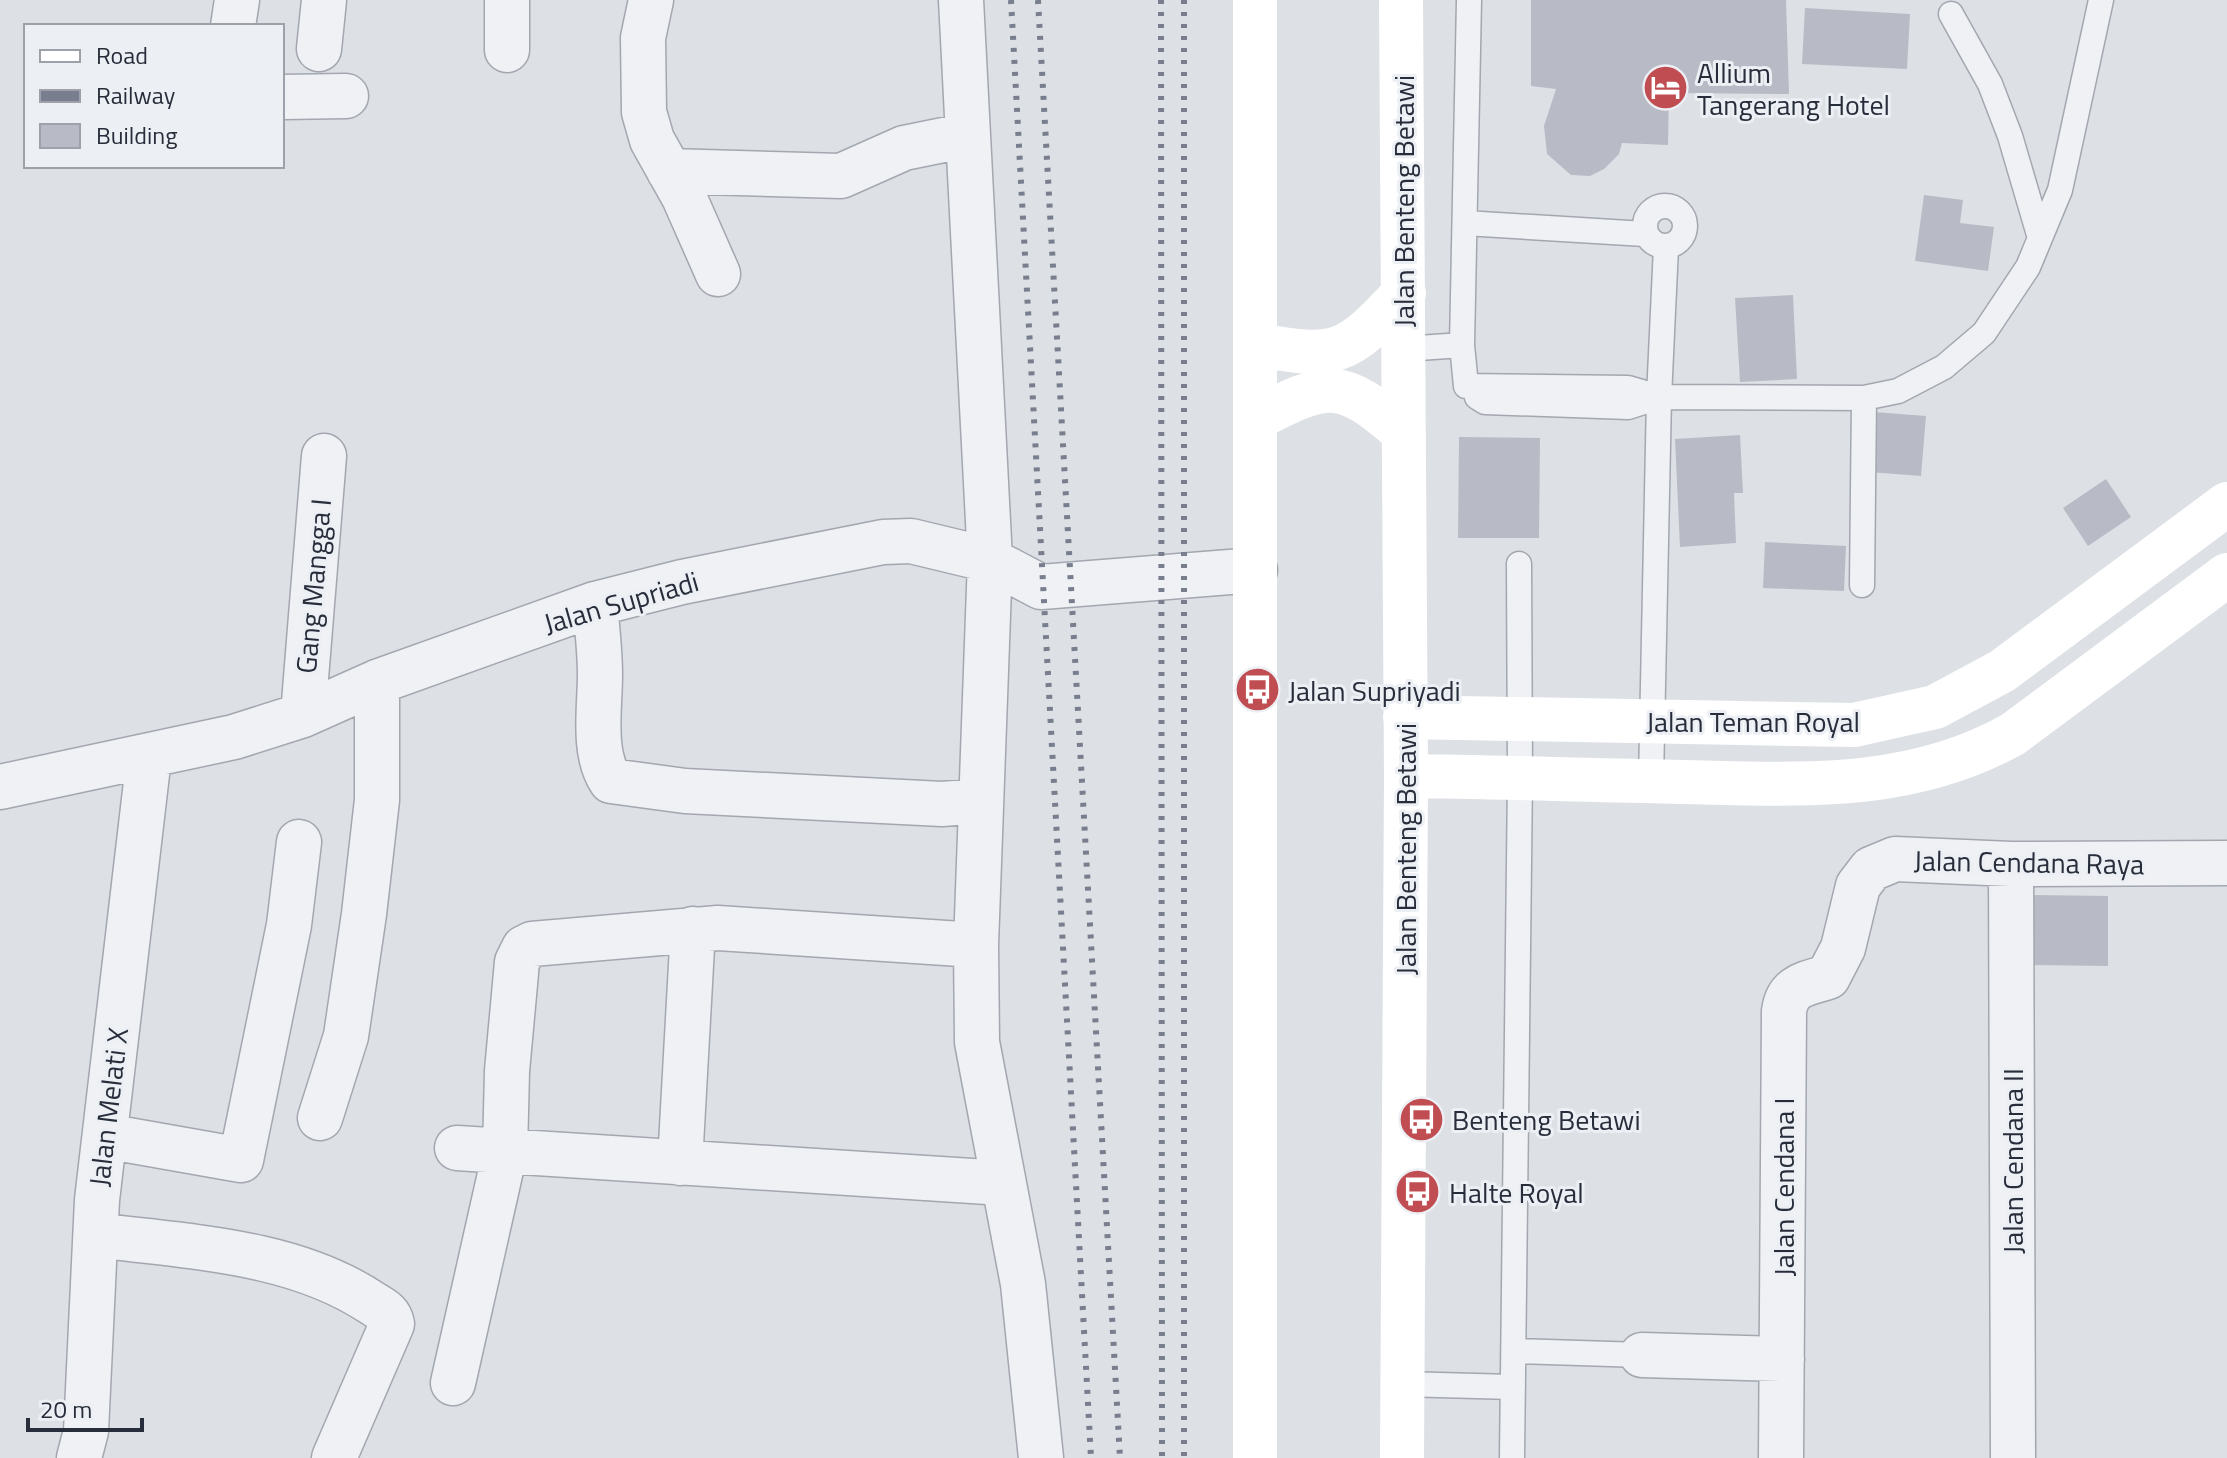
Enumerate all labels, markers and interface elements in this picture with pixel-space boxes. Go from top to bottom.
legend [24,24,284,168]
text: Road [96,37,148,73]
place label: Allium Tangerang Hotel [1697,51,1890,126]
hotel icon: Allium Tangerang Hotel [1642,64,1690,112]
street label: Jalan Benteng Betawi [1382,75,1425,327]
text: Railway [96,77,176,113]
text: Building [96,117,178,153]
street label: Gang Mangga I [284,497,342,675]
street label: Jalan Supriadi [538,559,704,645]
bus stop icon: Jalan Supriyadi [1233,666,1281,714]
place label: Jalan Supriyadi [1288,669,1461,712]
street label: Jalan Teman Royal [1646,700,1860,743]
street label: Jalan Benteng Betawi [1384,723,1427,975]
street label: Jalan Cendana Raya [1913,838,2145,886]
street label: Jalan Melati X [77,1025,139,1189]
street label: Jalan Cendana II [1991,1068,2034,1254]
bus stop icon: Benteng Betawi [1397,1095,1445,1143]
place label: Benteng Betawi [1452,1098,1641,1141]
street label: Jalan Cendana I [1762,1098,1805,1276]
bus stop icon: Halte Royal [1394,1168,1442,1216]
place label: Halte Royal [1449,1171,1584,1214]
scale bar [28,1382,142,1432]
text: 20 m [40,1391,92,1427]

